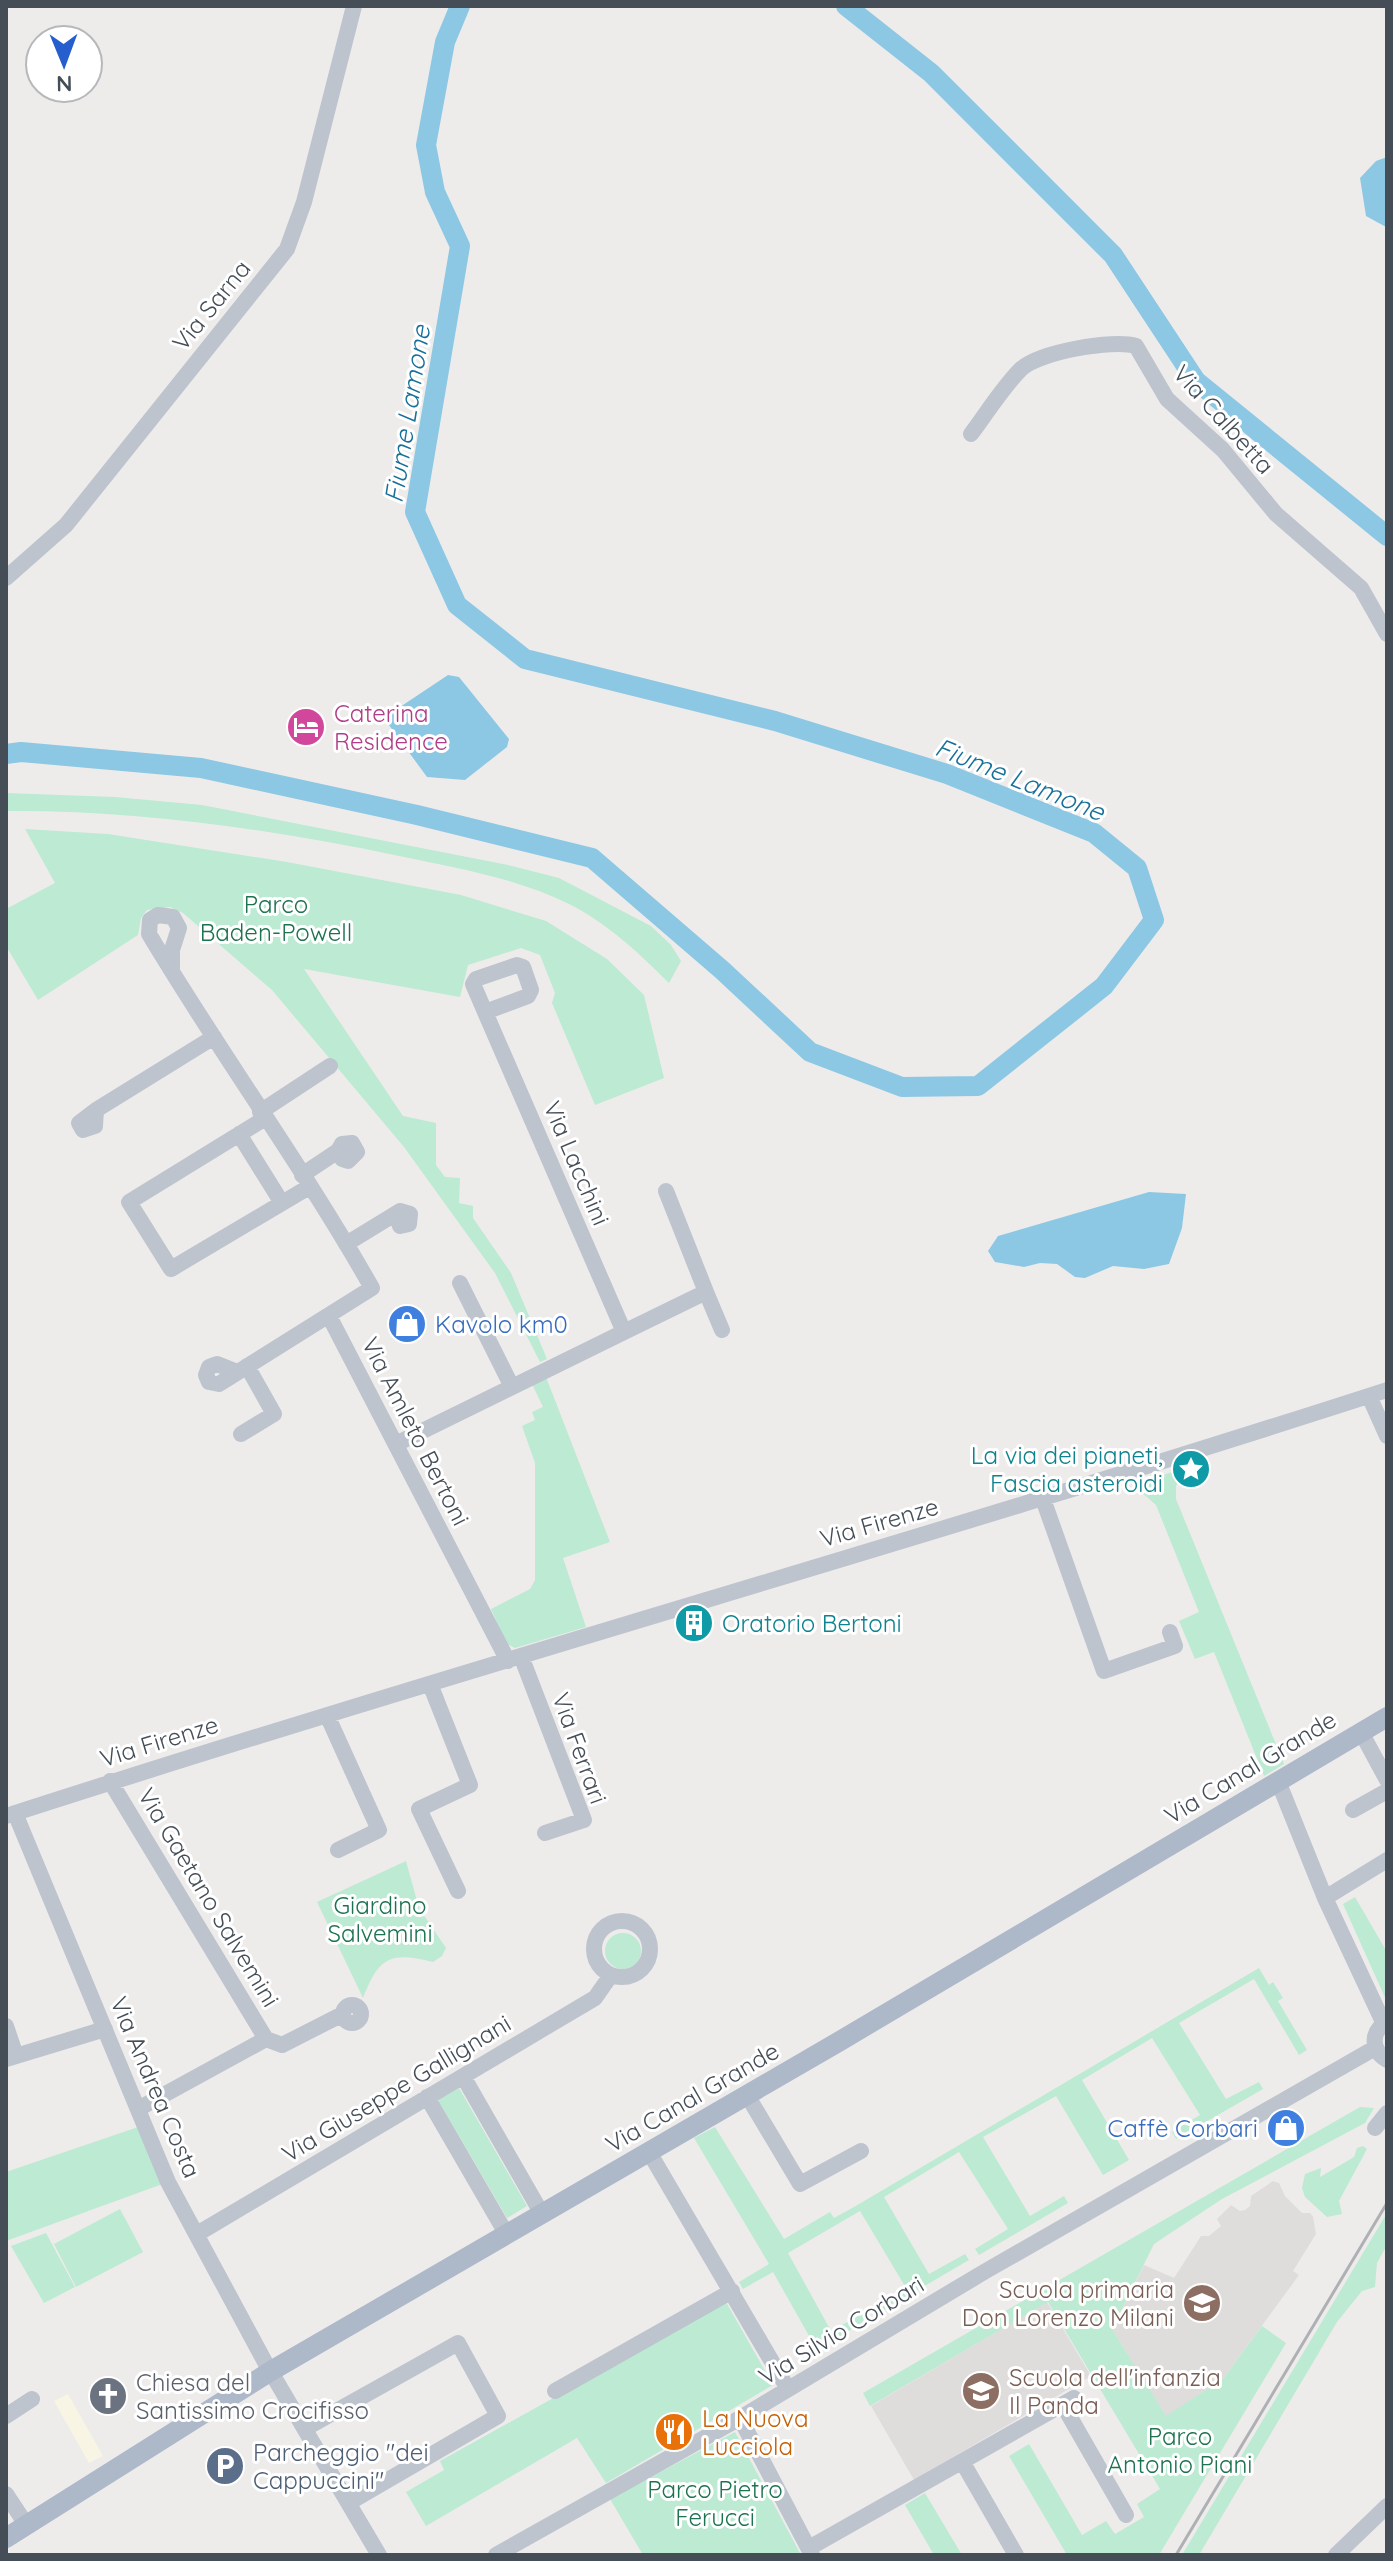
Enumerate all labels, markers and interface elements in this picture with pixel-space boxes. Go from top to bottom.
north arrow [24,24,104,104]
text: N [56,70,73,98]
street label: Via Sarna [165,254,257,356]
water label: Fiume Lamone [377,322,438,505]
street label: Via Calbetta [1167,358,1281,480]
place label: Caterina Residence [334,698,448,756]
hotel icon: Caterina Residence [285,706,327,748]
water label: Fiume Lamone [931,730,1111,828]
park label: Parco Baden-Powell [200,889,352,947]
street label: Via Lacchini [537,1096,617,1230]
shop icon: Kavolo km0 [386,1303,428,1345]
place label: Kavolo km0 [435,1309,568,1339]
street label: Via Amleto Bertoni [356,1332,476,1530]
place label: La via dei pianeti, Fascia asteroidi [971,1440,1163,1498]
place icon: La via dei pianeti, Fascia asteroidi [1170,1448,1212,1490]
street label: Via Firenze [816,1491,942,1553]
building icon: Oratorio Bertoni [673,1602,715,1644]
place label: Oratorio Bertoni [722,1608,902,1638]
street label: Via Ferrari [546,1688,614,1808]
street label: Via Canal Grande [1159,1704,1341,1830]
street label: Via Firenze [96,1709,222,1773]
street label: Via Gaetano Salvemini [132,1782,286,2012]
park label: Giardino Salvemini [327,1890,433,1948]
street label: Via Andrea Costa [104,1992,208,2182]
street label: Via Giuseppe Gallignani [276,2008,516,2168]
street label: Via Canal Grande [600,2035,784,2159]
shop icon: Caffè Corbari [1265,2107,1307,2149]
place label: Caffè Corbari [1108,2113,1258,2143]
street label: Via Silvio Corbari [753,2269,929,2391]
place label: Scuola primaria Don Lorenzo Milani [962,2274,1174,2332]
school or university icon: Scuola primaria Don Lorenzo Milani [1181,2282,1223,2324]
place label: Scuola dell'infanzia Il Panda [1009,2362,1221,2420]
place label: Chiesa del Santissimo Crocifisso [136,2367,369,2425]
school or university icon: Scuola dell'infanzia Il Panda [960,2370,1002,2412]
church icon: Chiesa del Santissimo Crocifisso [87,2375,129,2417]
place label: La Nuova Lucciola [702,2403,809,2461]
restaurant icon: La Nuova Lucciola [653,2411,695,2453]
park label: Parco Antonio Piani [1108,2421,1252,2479]
place label: Parcheggio "dei Cappuccini" [253,2437,429,2495]
parking icon: Parcheggio "dei Cappuccini" [204,2445,246,2487]
park label: Parco Pietro Ferucci [647,2474,783,2532]

